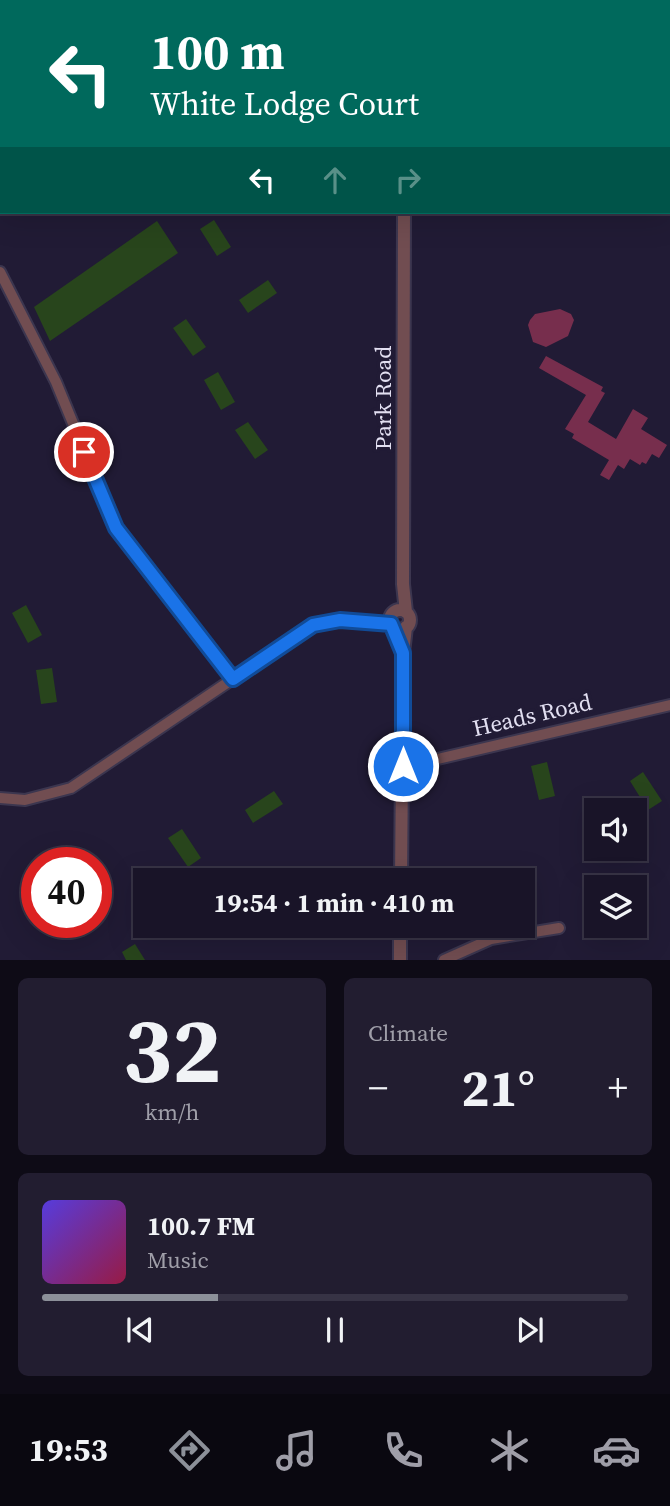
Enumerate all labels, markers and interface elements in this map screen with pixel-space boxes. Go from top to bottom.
text: 100 m [150,18,285,85]
icon: left [35,28,126,119]
text: White Lodge Court [150,82,419,126]
icon: left [243,161,281,199]
icon: ahead [316,161,354,199]
icon: right [389,161,427,199]
street label: Park Road [367,346,399,450]
pin [54,422,114,482]
icon: arrive [65,433,103,471]
street label: Heads Road [469,686,595,744]
position arrow [366,729,440,803]
map controls [584,798,647,938]
button: sound [584,798,647,861]
speed limit sign: 40 [21,847,112,938]
button: layers [584,875,647,938]
text: 19:54 · 1 min · 410 m [214,885,454,921]
text: 32 [123,988,221,1112]
text: Climate [368,1017,448,1049]
text: 21° [461,1052,535,1123]
text: − [368,1062,388,1114]
text: + [608,1062,628,1114]
text: km/h [145,1096,199,1128]
text: 100.7 FM [147,1208,255,1244]
text: Music [147,1244,209,1276]
icon: previous [121,1311,159,1349]
icon: pause [316,1311,354,1349]
icon: next [511,1311,549,1349]
icon: directions [165,1426,214,1475]
icon: music [272,1426,321,1475]
icon: phone [379,1426,428,1475]
icon: climate [485,1426,534,1475]
icon: car [592,1426,641,1475]
text: 19:53 [29,1428,108,1472]

